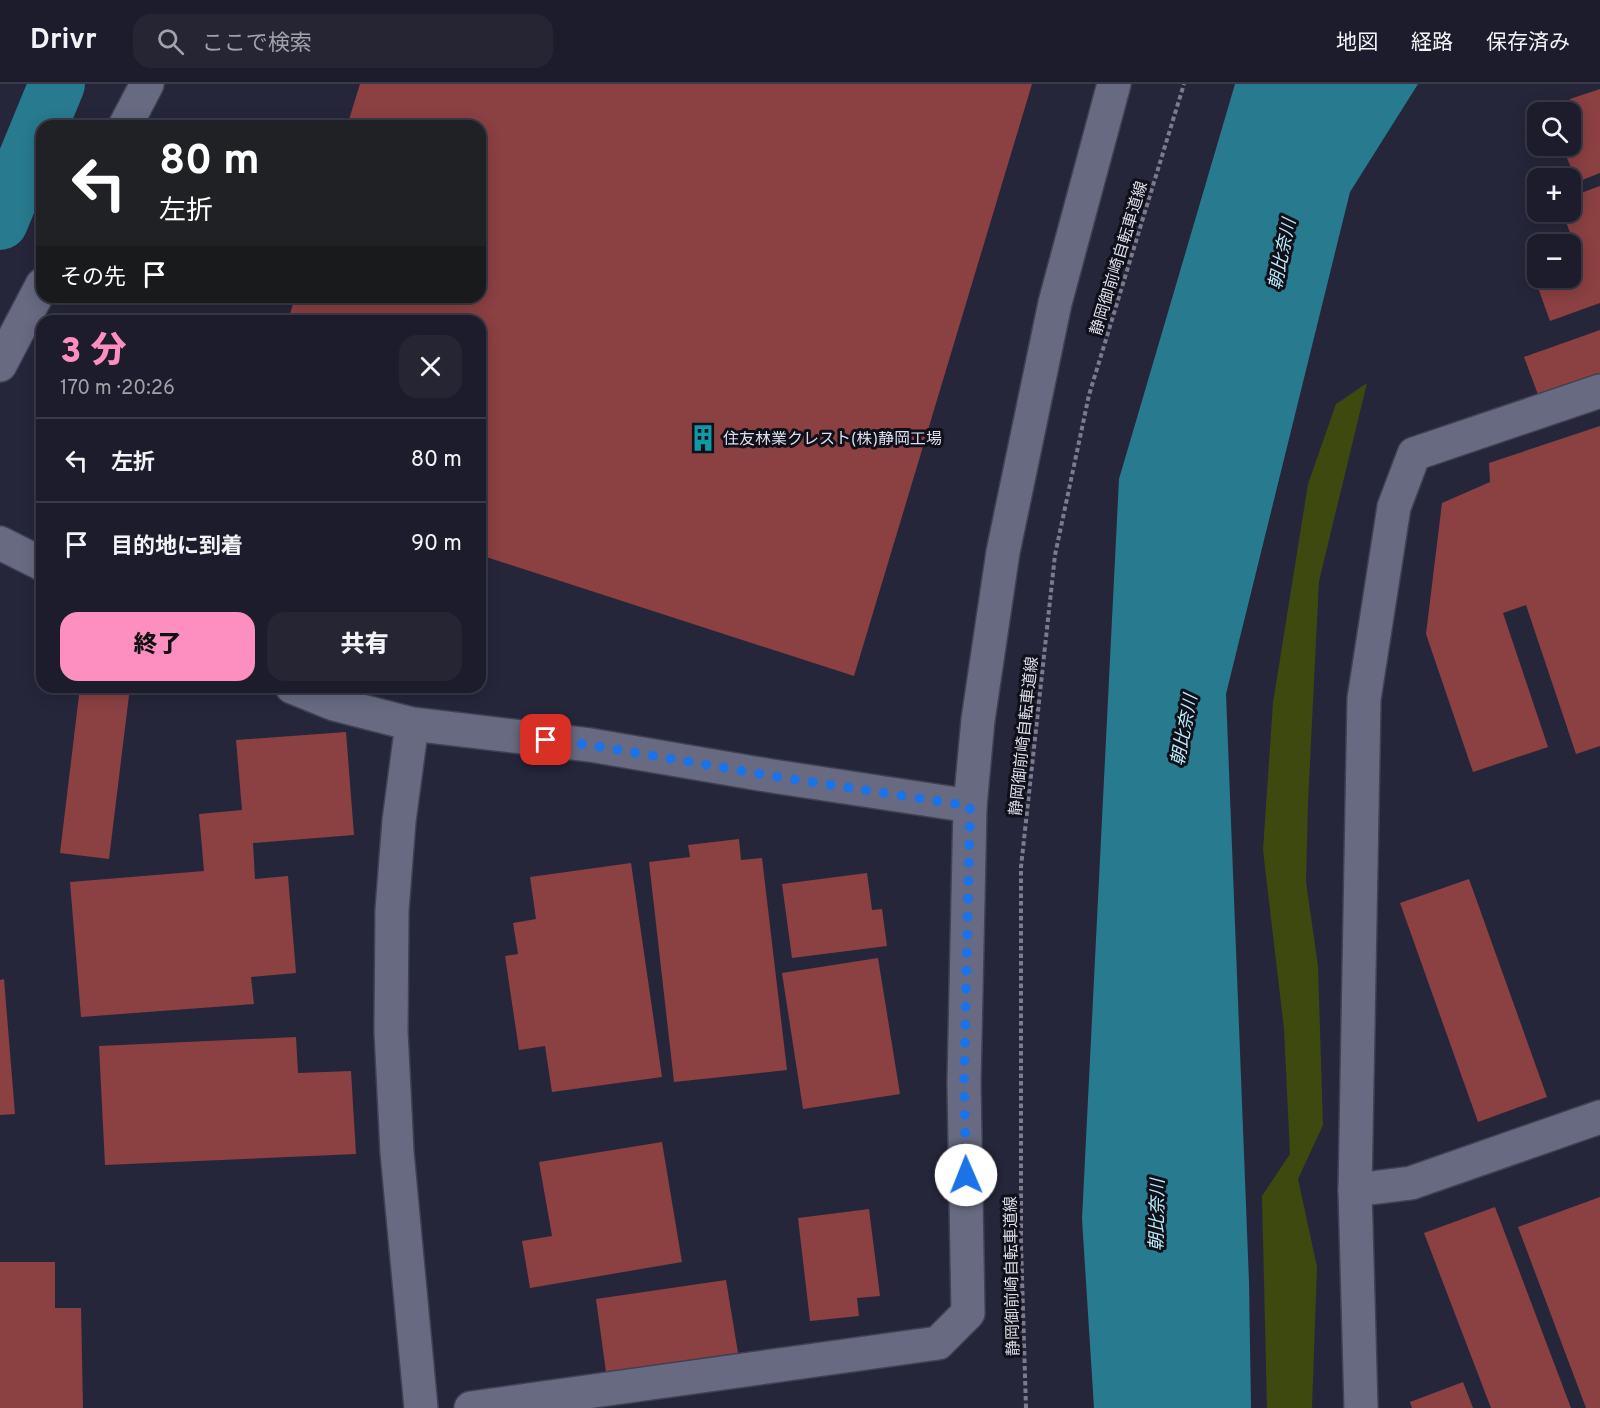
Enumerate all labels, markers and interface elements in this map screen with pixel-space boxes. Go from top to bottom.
search box [133,14,553,68]
text: Drivr [30,23,97,59]
icon: search [154,25,187,58]
text: 地図 [1336,30,1378,57]
text: 経路 [1411,30,1453,57]
text: 保存済み [1486,30,1570,57]
text: ここで検索 [202,31,312,58]
map controls [1527,102,1581,288]
button: search [1527,102,1581,156]
text: 80 m [159,136,260,189]
icon: left [60,144,138,222]
button: + [1527,168,1581,222]
street label: 静岡御前崎自転車道線 [1087,179,1153,338]
text: 左折 [159,195,213,229]
water label: 朝比奈川 [1265,215,1303,292]
button: − [1527,234,1581,288]
icon: arrive [138,258,171,291]
text: その先 [60,265,126,292]
text: 3 分 [60,330,127,376]
button: close [399,335,462,398]
text: 170 m · 20:26 [60,376,175,402]
building icon: 住友林業クレスト(株)静岡工場 [688,423,718,453]
place label: 住友林業クレスト(株)静岡工場 [723,430,942,450]
icon: left [60,444,93,477]
text: 80 m [411,447,462,474]
text: 左折 [111,450,155,477]
icon: arrive [60,528,93,561]
text: 90 m [411,531,462,558]
text: 目的地に到着 [111,534,243,561]
button: 終了 [60,612,255,681]
button: 共有 [267,612,462,681]
street label: 静岡御前崎自転車道線 [1007,656,1043,817]
water label: 朝比奈川 [1167,691,1204,768]
pin [520,714,571,765]
icon: arrive [529,723,562,756]
position arrow [934,1143,998,1207]
water label: 朝比奈川 [1146,1177,1171,1251]
street label: 静岡御前崎自転車道線 [1002,1196,1024,1356]

